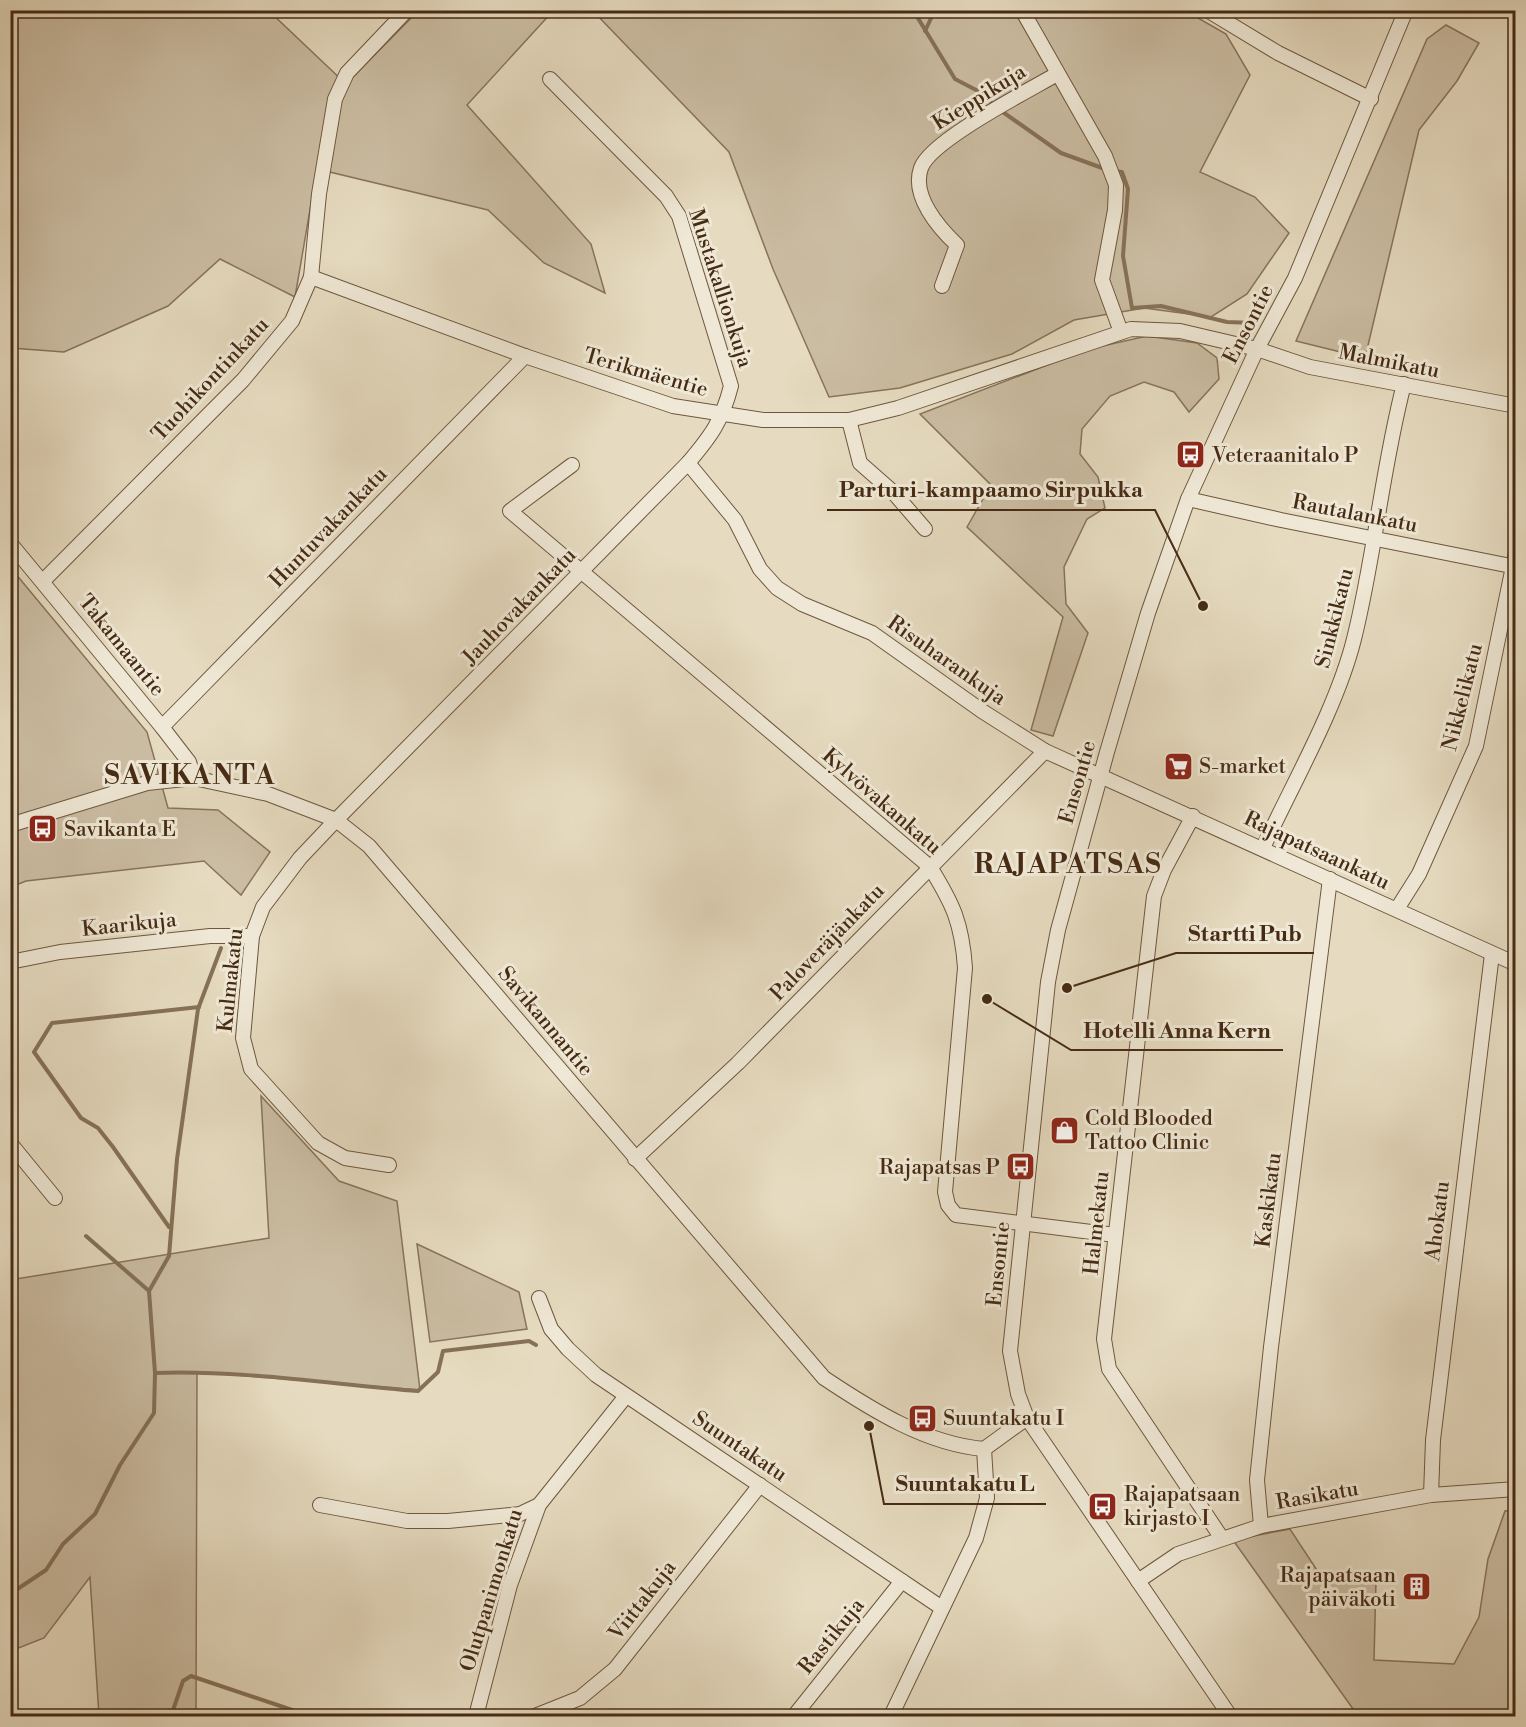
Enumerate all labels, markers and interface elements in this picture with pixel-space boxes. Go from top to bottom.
street label: Kieppikuja [928,59,1031,137]
street label: Mustakallionkuja [682,206,758,371]
street label: Ensontie [1218,280,1280,368]
street label: Tuohikontinkatu [147,312,275,447]
street label: Malmikatu [1336,339,1442,385]
street label: Terikmäentie [581,343,711,403]
bus stop icon: Veteraanitalo P [1175,439,1207,471]
place label: Veteraanitalo P [1211,443,1358,469]
street label: Huntuvakankatu [264,462,393,594]
callout: Parturi-kampaamo Sirpukka [827,470,1155,510]
text: Parturi-kampaamo Sirpukka [839,477,1144,504]
street label: Rautalankatu [1290,489,1420,539]
street label: Jauhovakankatu [457,543,582,671]
street label: Sinkkikatu [1310,566,1360,671]
street label: Takamaantie [72,589,170,702]
street label: Risuharankuja [882,610,1011,712]
street label: Nikkelikatu [1437,641,1489,754]
street label: Ensontie [1054,738,1102,827]
street label: Kylvövakankatu [816,743,946,861]
supermarket icon: S-market [1162,750,1194,782]
place label: S-market [1199,754,1287,780]
district label: SAVIKANTA [104,759,276,793]
street label: Rajapatsaankatu [1240,806,1394,896]
bus stop icon: Savikanta E [27,813,59,845]
place label: Savikanta E [64,817,176,843]
district label: RAJAPATSAS [974,848,1162,882]
street label: Paloveräjänkatu [765,878,890,1007]
street label: Kaarikuja [81,907,178,943]
callout: Startti Pub [1176,913,1314,953]
text: Startti Pub [1188,921,1302,948]
street label: Kulmakatu [213,927,249,1033]
street label: Savikannantie [492,961,599,1082]
callout: Hotelli Anna Kern [1071,1010,1283,1050]
text: Hotelli Anna Kern [1083,1018,1271,1045]
place label: Cold Blooded Tattoo Clinic [1085,1106,1213,1156]
shop icon: Cold Blooded Tattoo Clinic [1048,1114,1080,1146]
bus stop icon: Rajapatsas P [1005,1151,1037,1183]
street label: Kaskikatu [1250,1151,1288,1249]
place label: Rajapatsas P [879,1155,1000,1181]
street label: Halmekatu [1079,1170,1115,1276]
street label: Ahokatu [1420,1180,1456,1264]
street label: Ensontie [982,1220,1016,1308]
bus stop icon: Suuntakatu I [906,1402,938,1434]
street label: Suuntakatu [687,1406,792,1488]
place label: Suuntakatu I [943,1406,1064,1432]
callout: Suuntakatu L [884,1464,1046,1504]
text: Suuntakatu L [896,1471,1034,1498]
street label: Rasikatu [1274,1476,1361,1516]
place label: Rajapatsaan kirjasto I [1124,1482,1241,1532]
bus stop icon: Rajapatsaan kirjasto I [1087,1490,1119,1522]
street label: Olutpanimonkatu [455,1506,529,1675]
street label: Viittakuja [603,1555,682,1647]
place label: Rajapatsaan päiväkoti [1280,1563,1396,1613]
building icon: Rajapatsaan päiväkoti [1401,1571,1433,1603]
street label: Rastikuja [793,1593,871,1680]

